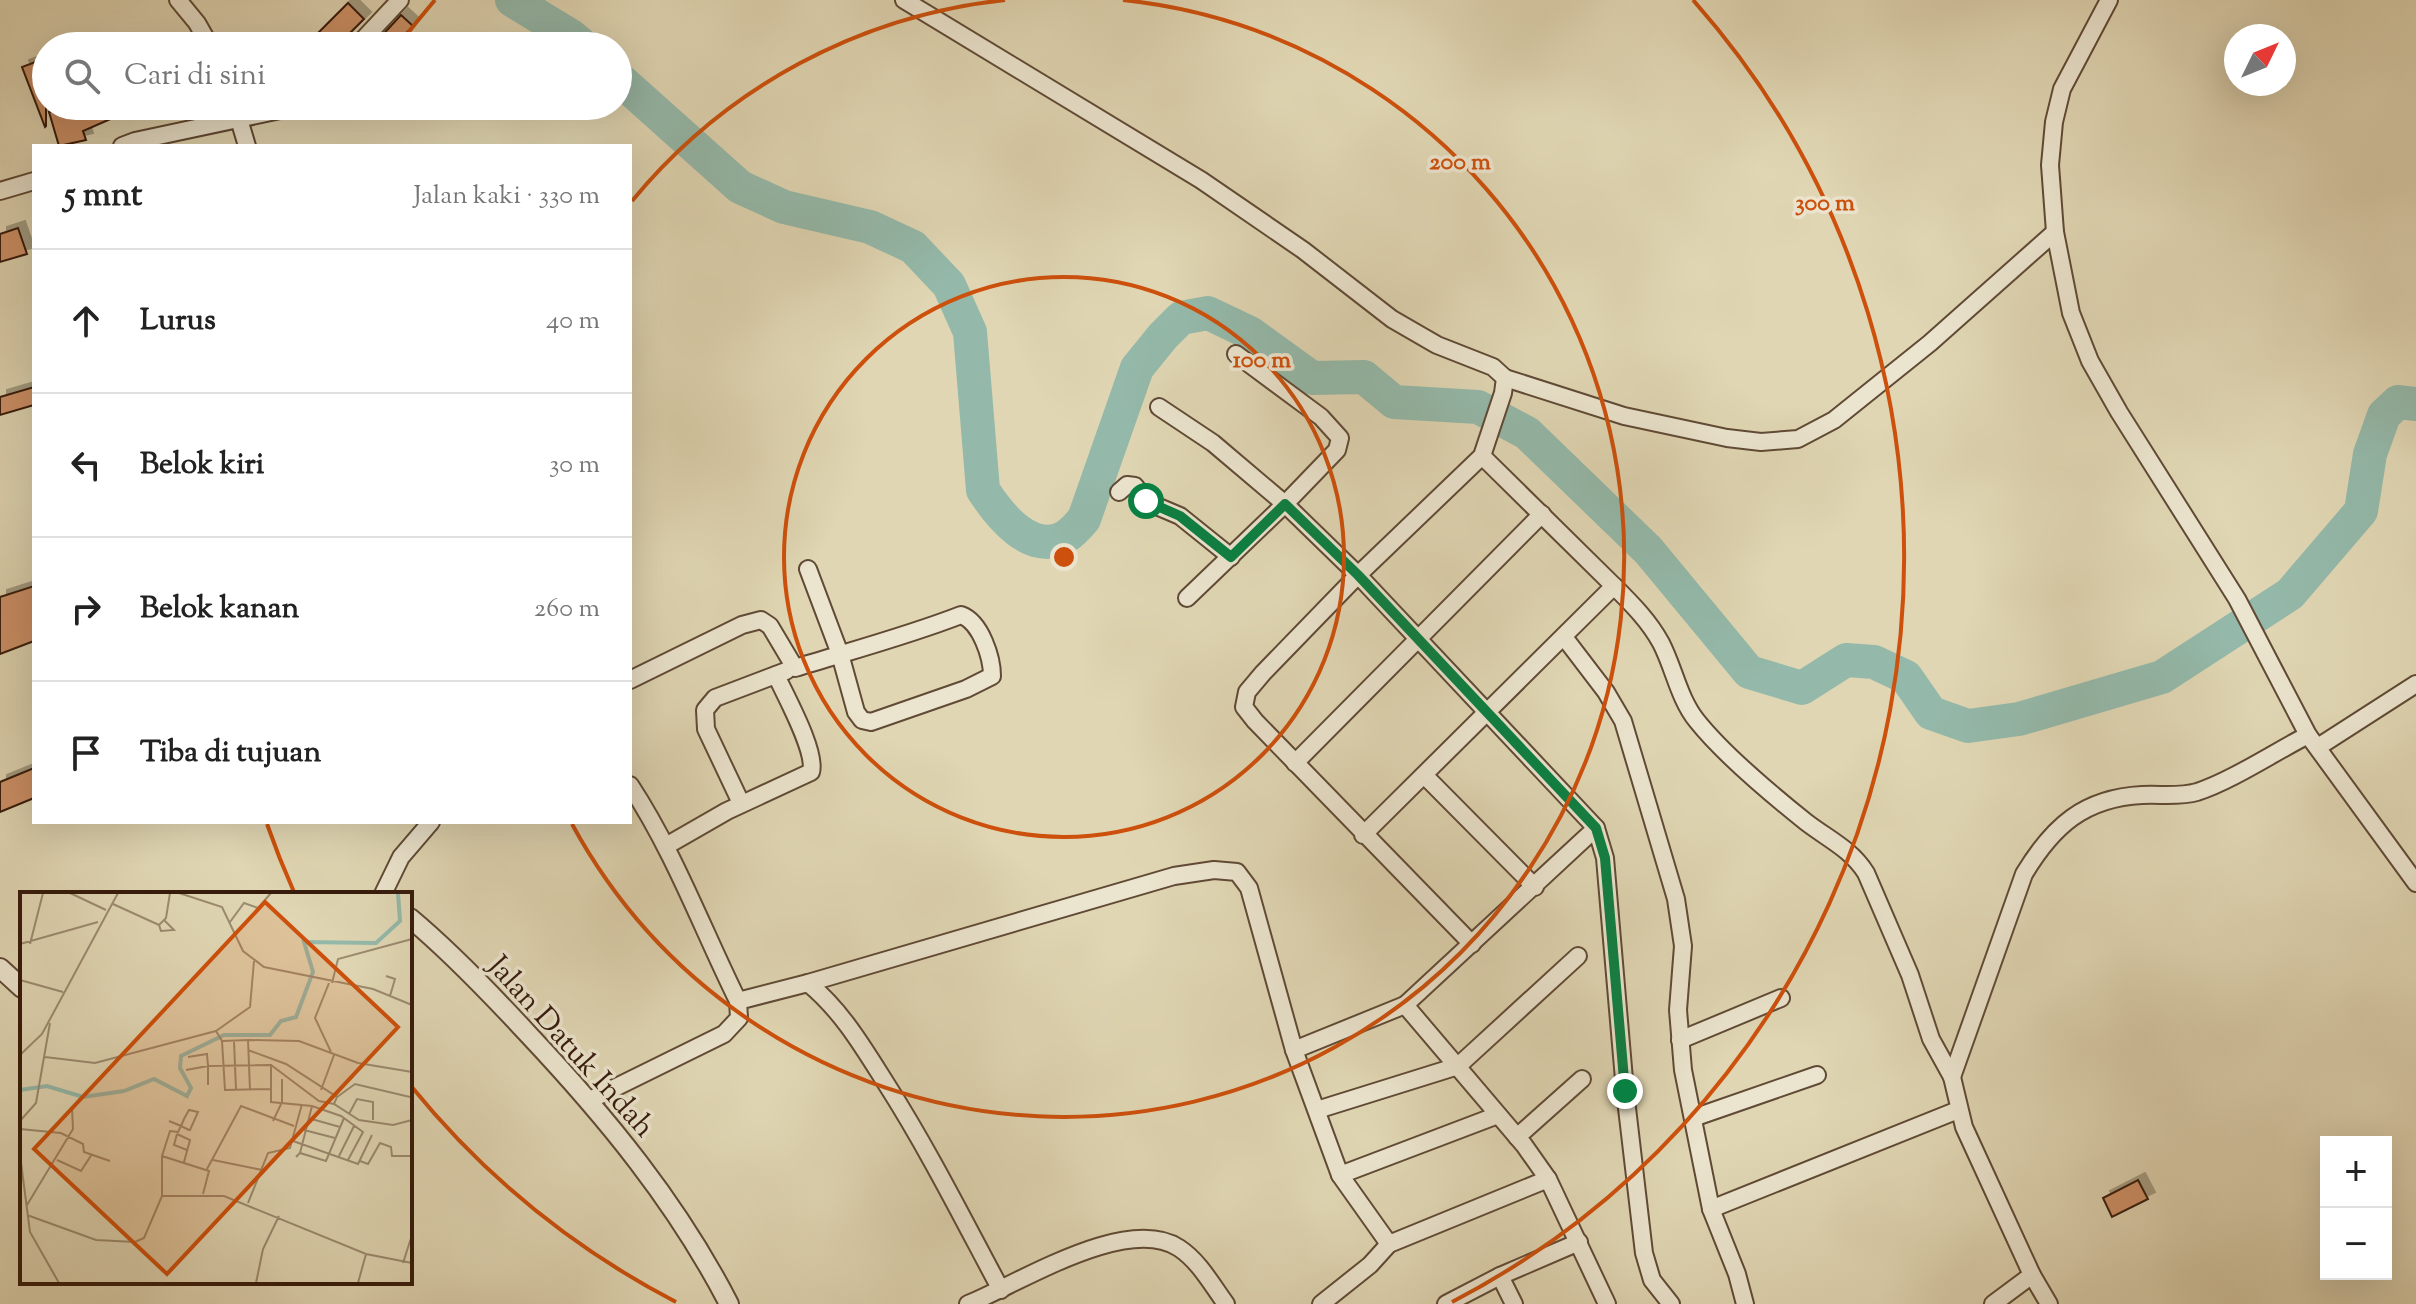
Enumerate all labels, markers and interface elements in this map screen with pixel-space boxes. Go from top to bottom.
north arrow [2224,24,2296,96]
search box [32,32,632,120]
icon: search [60,54,104,98]
text: Cari di sini [124,55,266,98]
text: 200 m [1429,146,1491,180]
text: 5 mnt [64,172,142,221]
text: Jalan kaki · 330 m [413,178,600,215]
text: 300 m [1795,187,1855,221]
icon: ahead [64,299,108,343]
text: Lurus [140,300,216,343]
text: 40 m [546,303,600,340]
text: 100 m [1233,344,1291,378]
icon: left [64,443,108,487]
text: Belok kiri [140,444,264,487]
text: 30 m [549,447,600,484]
route start [1128,483,1164,519]
centre of rings [1050,543,1078,571]
icon: right [64,587,108,631]
text: Belok kanan [140,588,299,631]
text: 260 m [534,591,600,628]
icon: arrive [64,731,108,775]
text: Tiba di tujuan [140,732,321,775]
inset map [20,892,412,1284]
street label: Jalan Datuk Indah [475,946,664,1149]
route end [1607,1073,1643,1109]
map controls [2320,1136,2392,1280]
button: + [2320,1136,2392,1208]
button: − [2320,1208,2392,1280]

